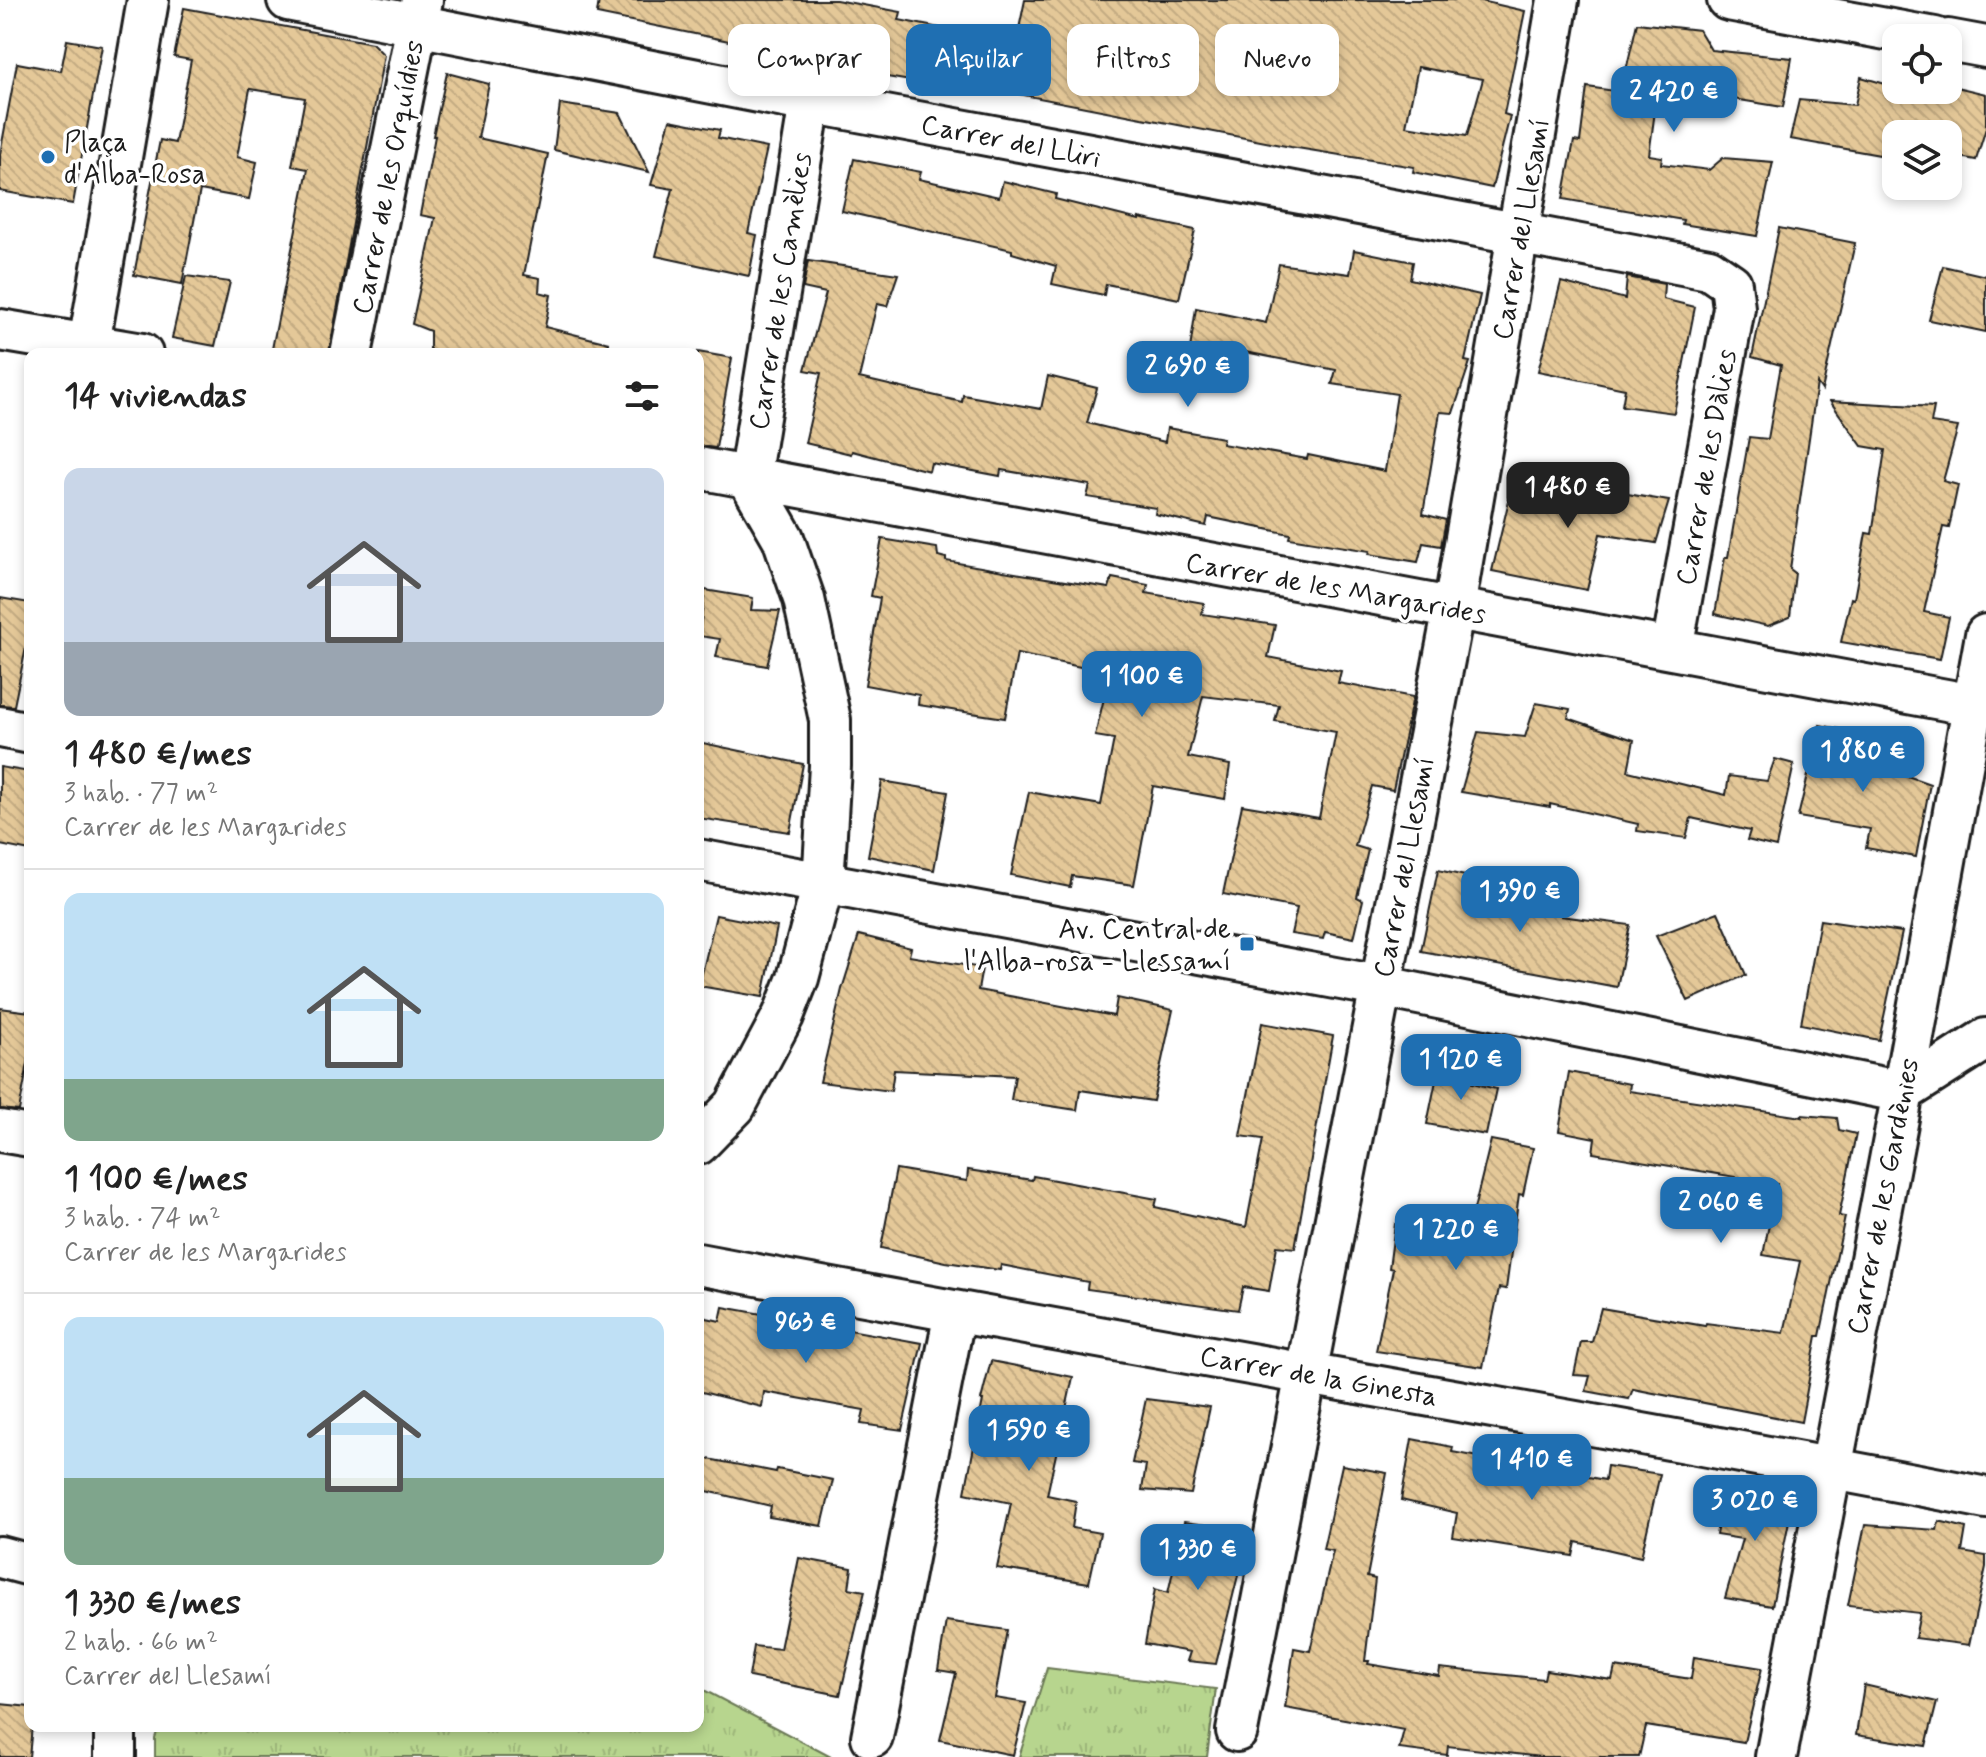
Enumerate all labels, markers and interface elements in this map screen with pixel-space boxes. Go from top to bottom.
chip: Comprar [728,24,890,96]
chip: Alquilar [906,24,1051,96]
chip: Filtros [1067,24,1199,96]
chip: Nuevo [1215,24,1339,96]
map controls [1882,24,1962,200]
button: locate [1882,24,1962,104]
street label: Carrer de les Orquídies [345,37,434,318]
pin: 2 420 € [1600,66,1748,134]
text: 2 420 € [1629,75,1719,109]
street label: Carrer del Lliri [918,107,1104,178]
street label: Carrer del Llesamí [1485,116,1560,343]
button: layers [1882,120,1962,200]
place label: Plaça d'Alba-Rosa [64,125,205,194]
marker: Plaça d'Alba-Rosa [39,148,57,166]
street label: Carrer de les Camèlies [741,150,822,433]
pin: 2 690 € [1114,341,1262,409]
street label: Carrer de les Dàlies [1668,347,1746,588]
text: 2 690 € [1145,350,1231,384]
text: 14 viviendas [64,374,247,419]
icon: filters [620,374,664,418]
pin: 1 480 € [1494,462,1642,530]
text: 1 480 € [1524,471,1612,505]
icon: home [292,520,436,664]
street label: Carrer de les Margarides [1182,545,1489,634]
pin: 1 100 € [1068,651,1216,719]
text: 1 100 € [1100,660,1184,694]
pin: 1 880 € [1789,726,1937,794]
text: 1 480 €/mes [64,732,252,777]
text: 1 880 € [1820,735,1906,769]
street label: Carrer del Llesamí [1366,754,1445,981]
text: 3 hab. · 77 m² [64,777,218,811]
text: Carrer de les Margarides [64,811,347,845]
pin: 1 390 € [1446,866,1594,934]
text: 1 390 € [1479,875,1561,909]
place label: Av. Central de l'Alba-rosa - Llessamí [964,912,1231,981]
marker: Av. Central de l'Alba-rosa - Llessamí [1238,935,1256,953]
icon: home [292,945,436,1089]
pin: 1 120 € [1387,1034,1535,1102]
text: 1 120 € [1419,1043,1503,1077]
street label: Carrer de les Gardènies [1840,1055,1929,1338]
text: 1 100 €/mes [64,1157,248,1202]
pin: 2 060 € [1647,1177,1795,1245]
text: 2 060 € [1678,1186,1764,1220]
text: 3 hab. · 74 m² [64,1202,221,1236]
pin: 1 220 € [1382,1204,1530,1272]
text: 1 220 € [1413,1213,1499,1247]
text: Carrer de les Margarides [64,1236,347,1270]
pin: 963 € [750,1297,862,1365]
text: 963 € [775,1306,837,1340]
street label: Carrer de la Ginesta [1197,1338,1440,1417]
icon: home [292,1369,436,1513]
pin: 1 590 € [955,1405,1103,1473]
text: 1 590 € [987,1414,1071,1448]
pin: 1 410 € [1458,1434,1606,1502]
text: 1 410 € [1490,1443,1574,1477]
pin: 3 020 € [1681,1475,1829,1543]
text: 3 020 € [1711,1484,1799,1518]
pin: 1 330 € [1124,1524,1272,1592]
text: 1 330 € [1159,1533,1237,1567]
text: 1 330 €/mes [64,1581,241,1626]
text: 2 hab. · 66 m² [64,1626,218,1660]
text: Carrer del Llesamí [64,1660,272,1694]

